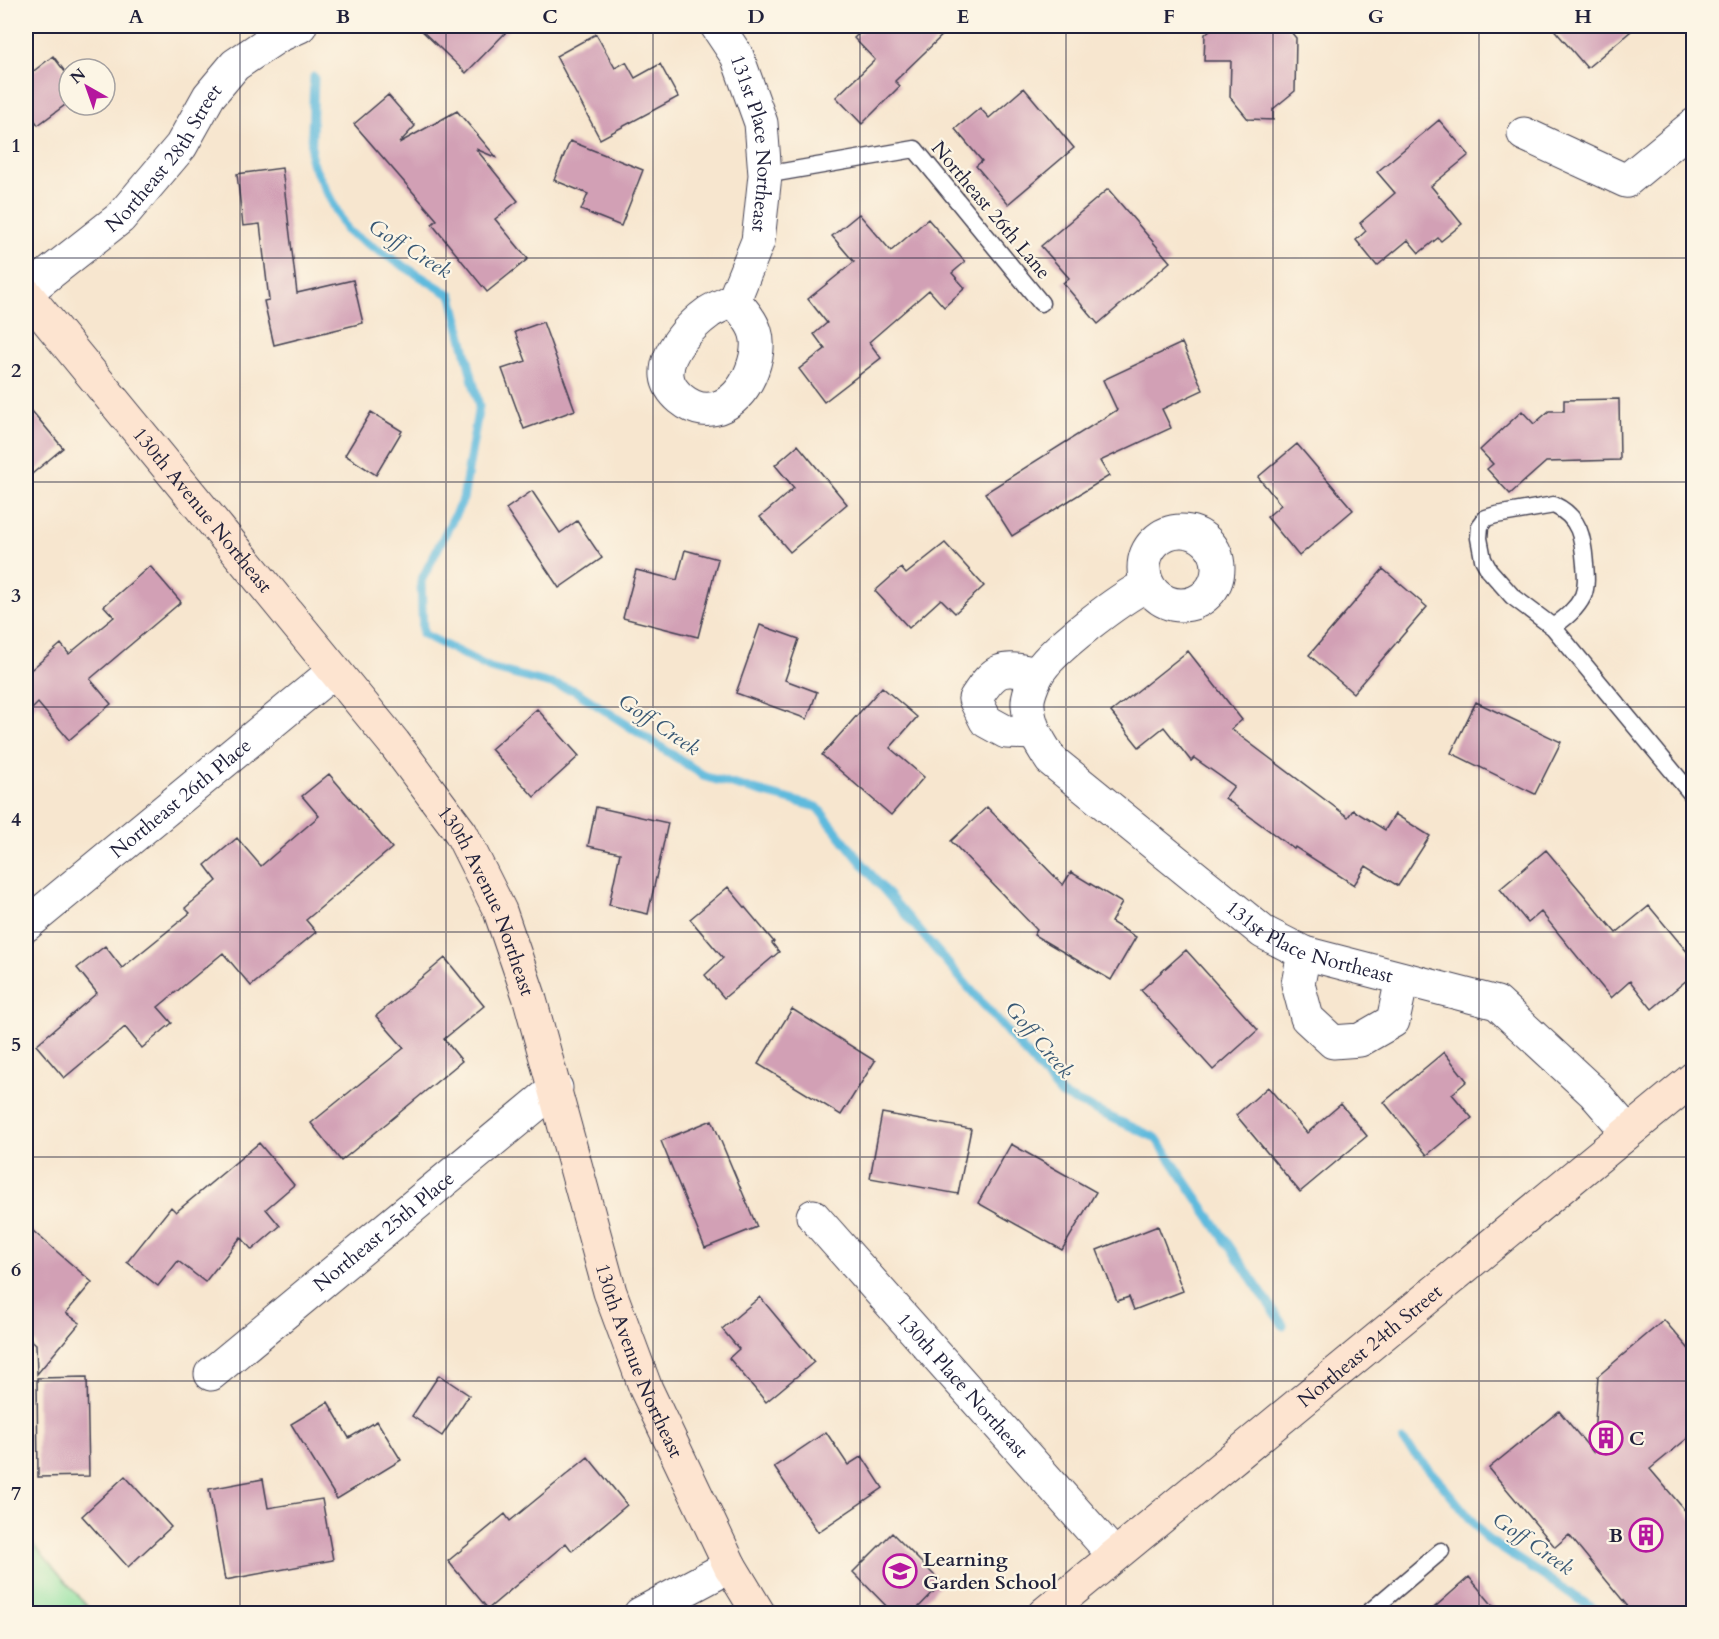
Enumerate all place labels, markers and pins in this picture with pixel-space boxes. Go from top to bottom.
building icon: C [1588,1420,1624,1456]
place label: C [1629,1425,1645,1452]
building icon: B [1628,1517,1664,1553]
place label: B [1609,1522,1623,1549]
place label: Learning Garden School [923,1546,1057,1596]
school or university icon: Learning Garden School [882,1553,918,1589]

